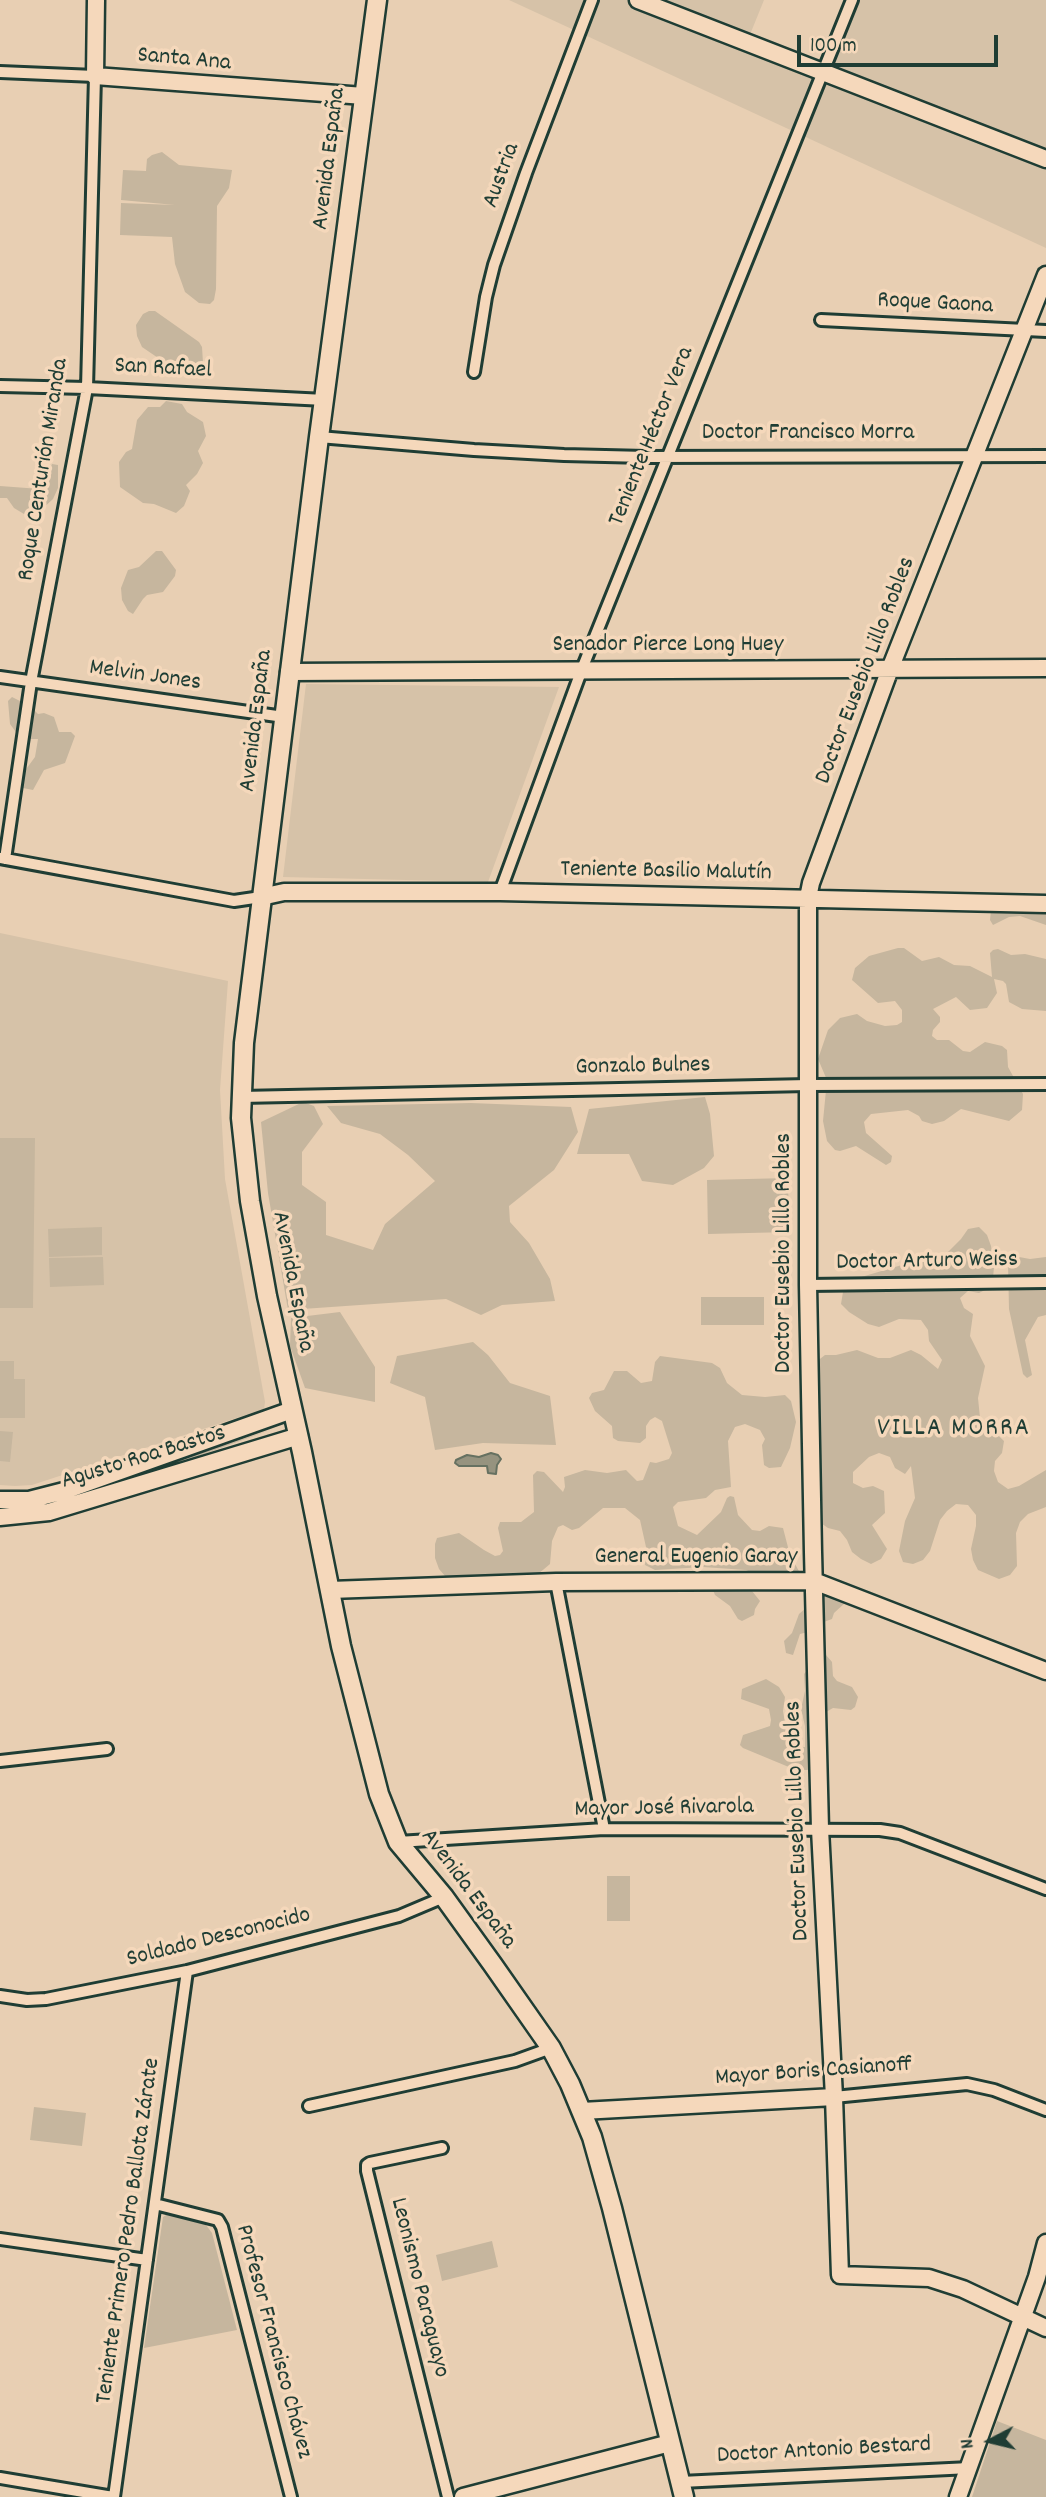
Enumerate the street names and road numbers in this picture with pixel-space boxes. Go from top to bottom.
street label: Santa Ana [136,43,232,79]
street label: Avenida España [308,86,354,232]
street label: Austria [478,140,528,212]
street label: Roque Gaona [876,288,994,322]
street label: Teniente Héctor Vera [604,343,702,531]
street label: San Rafael [114,353,212,387]
street label: Roque Centurión Miranda [13,357,77,583]
street label: Doctor Francisco Morra [702,421,914,449]
street label: Doctor Eusebio Lillo Robles [810,554,924,788]
street label: Senador Pierce Long Huey [553,633,783,661]
street label: Avenida España [235,648,281,794]
street label: Melvin Jones [87,655,203,699]
street label: Teniente Basilio Malutín [560,857,772,889]
street label: Gonzalo Bulnes [575,1052,711,1084]
street label: Doctor Eusebio Lillo Robles [772,1133,800,1373]
street label: Avenida España [263,1209,319,1355]
street label: Doctor Arturo Weiss [836,1247,1018,1279]
street label: Agusto Roa Bastos [58,1420,230,1498]
street label: General Eugenio Garay [595,1545,797,1573]
street label: Doctor Eusebio Lillo Robles [780,1700,818,1942]
street label: Mayor José Rivarola [574,1794,754,1826]
street label: Avenida España [413,1824,521,1956]
street label: Soldado Desconocido [124,1902,314,1976]
street label: Mayor Boris Casianoff [714,2052,914,2094]
street label: Teniente Primero Pedro Ballota Zárate [91,2056,169,2406]
street label: Leonismo Paraguayo [382,2195,454,2381]
street label: Profesor Francisco Chávez [227,2222,317,2462]
street label: Doctor Antonio Bestard [716,2432,932,2472]

